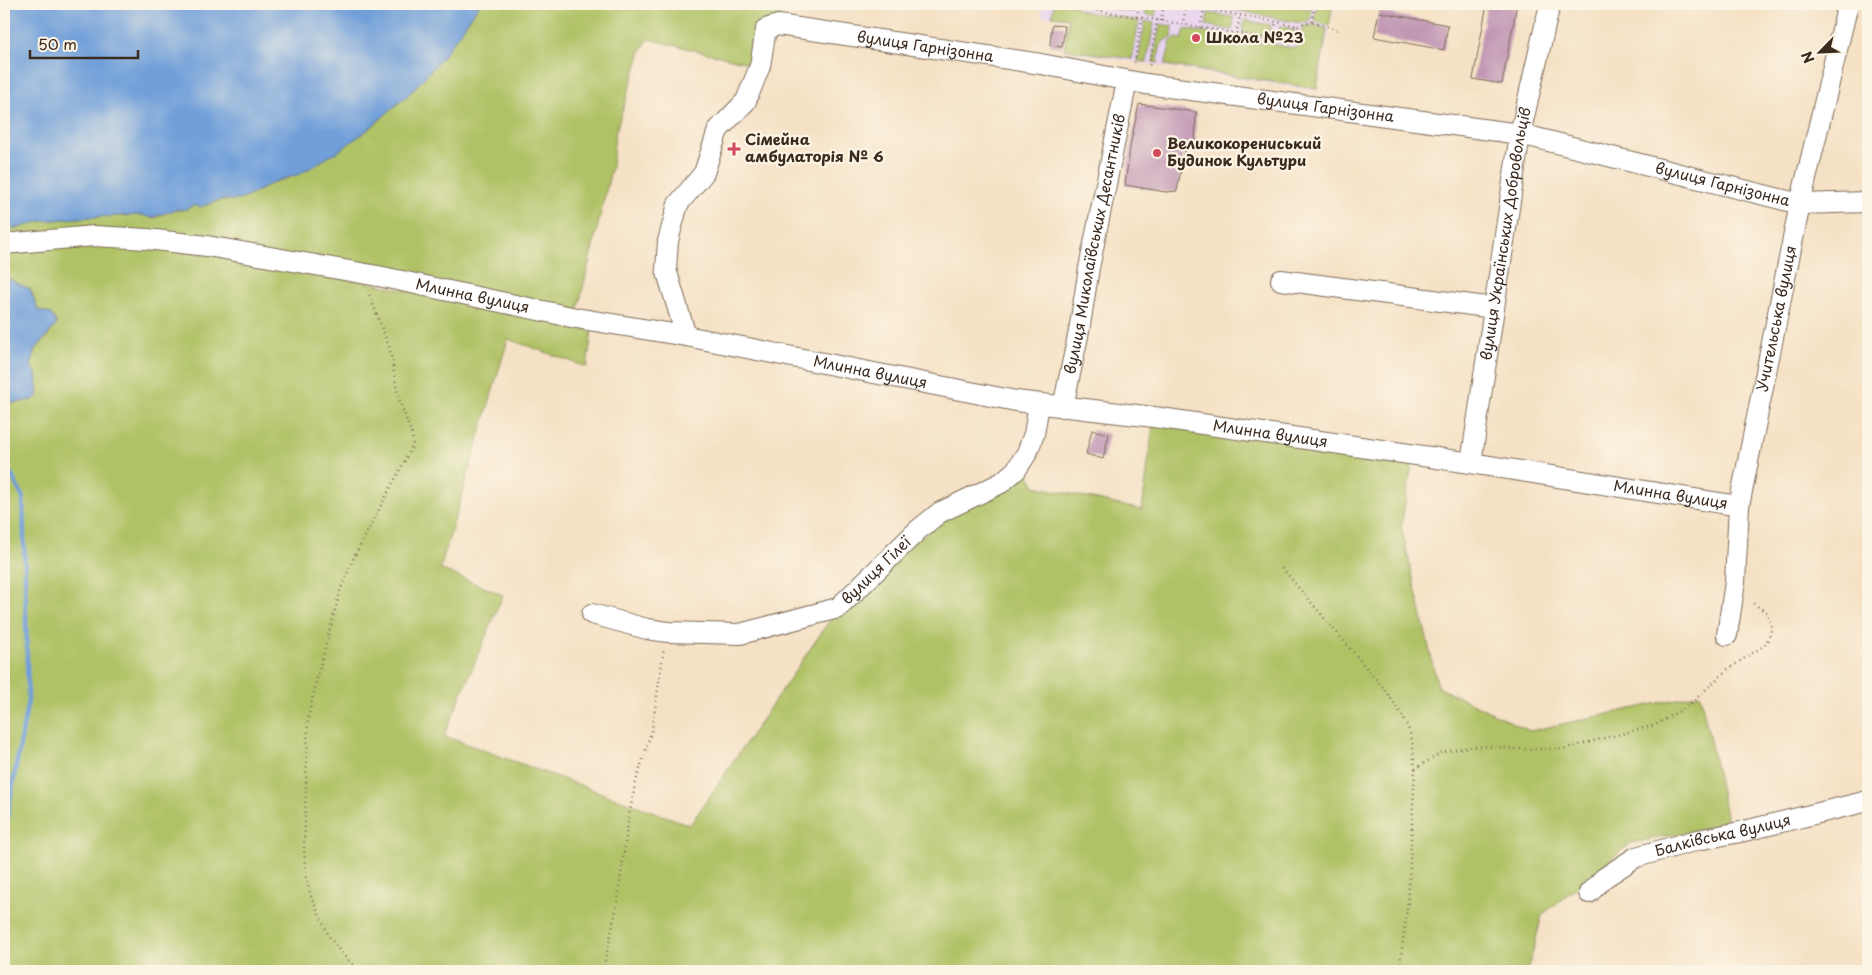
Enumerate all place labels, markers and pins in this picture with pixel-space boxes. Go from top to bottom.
place label: Школа №23 [1206,25,1304,48]
marker: Школа №23 [1190,32,1202,44]
place label: Сімейна амбулаторія № 6 [745,127,884,167]
place label: Великокорениський Будинок Культури [1167,131,1321,171]
marker: Сімейна амбулаторія № 6 [727,142,741,156]
marker: Великокорениський Будинок Культури [1151,147,1163,159]

